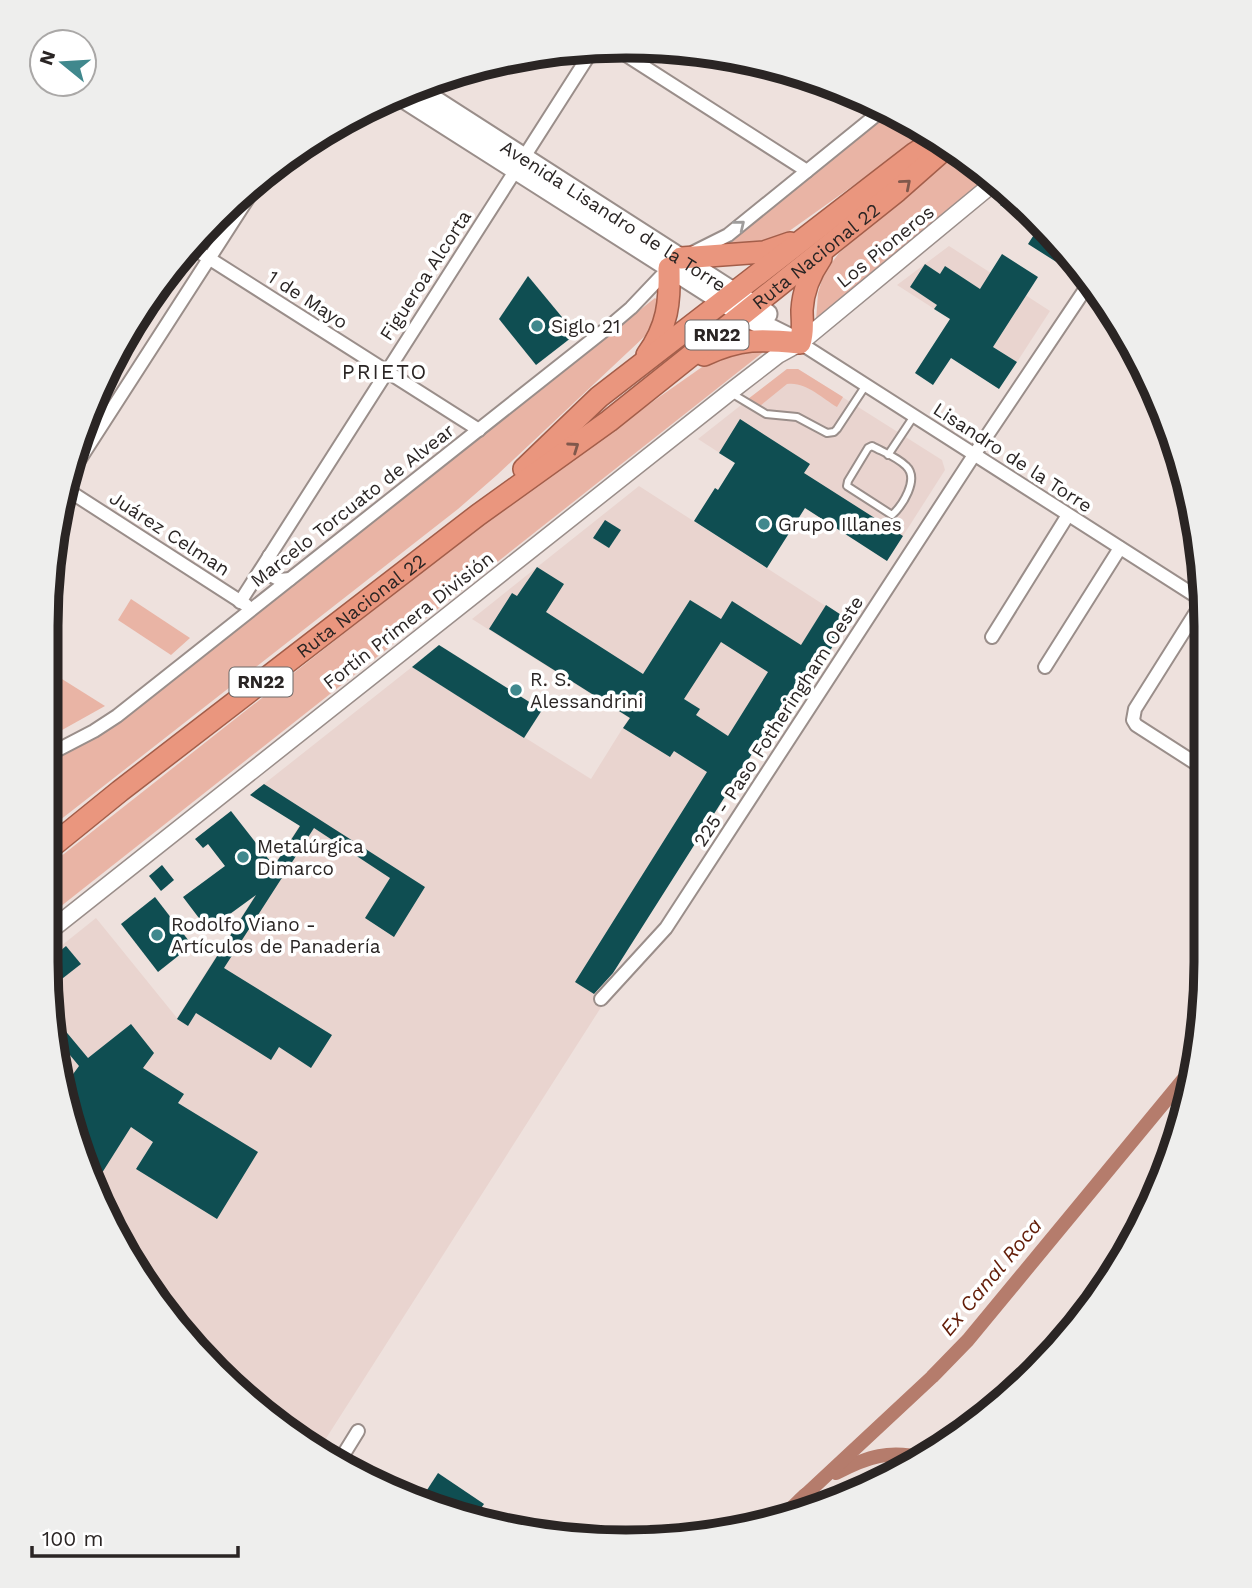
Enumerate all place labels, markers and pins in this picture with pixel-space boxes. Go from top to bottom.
place label: Siglo 21 [551,315,620,338]
marker: Siglo 21 [529,318,545,334]
place label: Grupo Illanes [778,513,902,536]
marker: Grupo Illanes [756,516,772,532]
place label: R. S. Alessandrini [530,668,643,713]
marker: R. S. Alessandrini [508,682,524,698]
place label: Metalúrgica Dimarco [257,835,364,880]
marker: Metalúrgica Dimarco [235,849,251,865]
place label: Rodolfo Viano - Artículos de Panadería [171,913,381,958]
marker: Rodolfo Viano - Artículos de Panadería [149,927,165,943]

